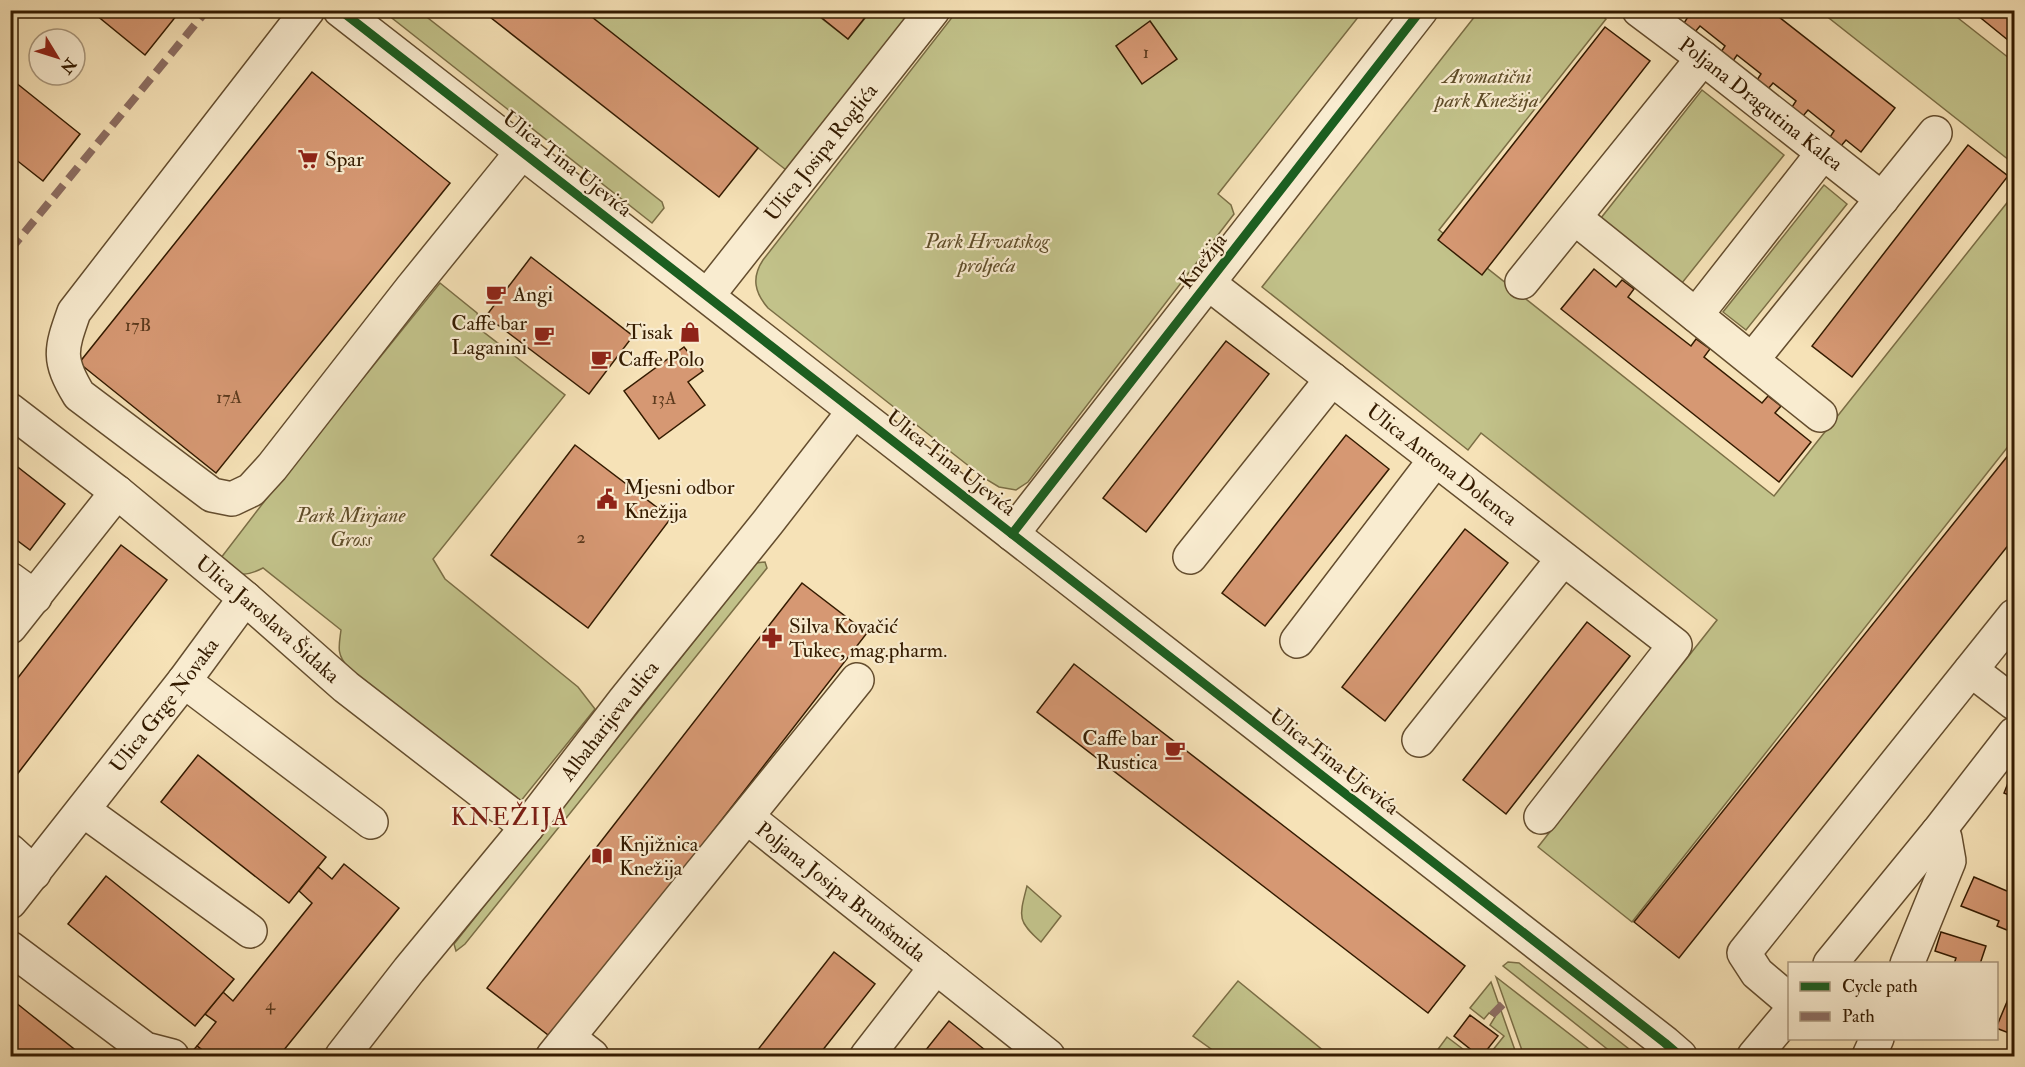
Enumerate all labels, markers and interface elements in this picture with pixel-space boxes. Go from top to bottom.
north arrow [27,27,87,87]
street label: Poljana Dragutina Kalea [1673,31,1849,177]
house number: 1 [1143,41,1149,64]
text: N [55,53,81,78]
park label: Aromatični park Knežija [1432,63,1539,114]
street label: Ulica Josipa Roglića [758,78,884,226]
street label: Ulica Tina Ujevića [497,105,638,223]
place label: Spar [325,146,364,173]
supermarket icon: Spar [296,147,320,171]
street label: Knežija [1173,227,1233,294]
park label: Park Hrvatskog proljeća [924,228,1050,279]
place label: Angi [512,281,554,308]
cafe icon: Angi [484,282,508,306]
place label: Caffe bar Laganini [451,310,527,361]
house number: 17B [125,314,151,337]
place label: Tisak [626,319,673,346]
shop icon: Tisak [678,320,702,344]
cafe icon: Caffe bar Laganini [532,323,556,347]
place label: Caffe Polo [618,346,704,373]
cafe icon: Caffe Polo [589,347,613,371]
house number: 17A [216,386,243,409]
house number: 13A [652,387,677,410]
street label: Ulica Antona Dolenca [1361,397,1523,532]
street label: Ulica Tina Ujevića [881,404,1022,522]
place label: Mjesni odbor Knežija [624,474,735,525]
public building icon: Mjesni odbor Knežija [595,487,619,511]
park label: Park Mirjane Gross [296,502,406,553]
house number: 2 [576,526,586,549]
street label: Ulica Jaroslava Šidaka [190,549,346,689]
place label: Silva Kovačić Tukec, mag.pharm. [789,613,947,664]
pharmacy icon: Silva Kovačić Tukec, mag.pharm. [760,626,784,650]
street label: Ulica Grge Novaka [104,632,225,778]
street label: Albaharijeva ulica [554,655,665,787]
street label: Ulica Tina Ujevića [1264,703,1405,821]
place label: Caffe bar Rustica [1082,725,1158,776]
cafe icon: Caffe bar Rustica [1163,738,1187,762]
district label: KNEŽIJA [451,801,569,833]
street label: Poljana Josipa Brunšmida [750,816,932,968]
place label: Knjižnica Knežija [619,831,699,882]
library icon: Knjižnica Knežija [590,844,614,868]
legend [1788,962,1998,1040]
text: Cycle path [1842,975,1918,998]
house number: 4 [265,993,276,1016]
text: Path [1842,1005,1875,1028]

